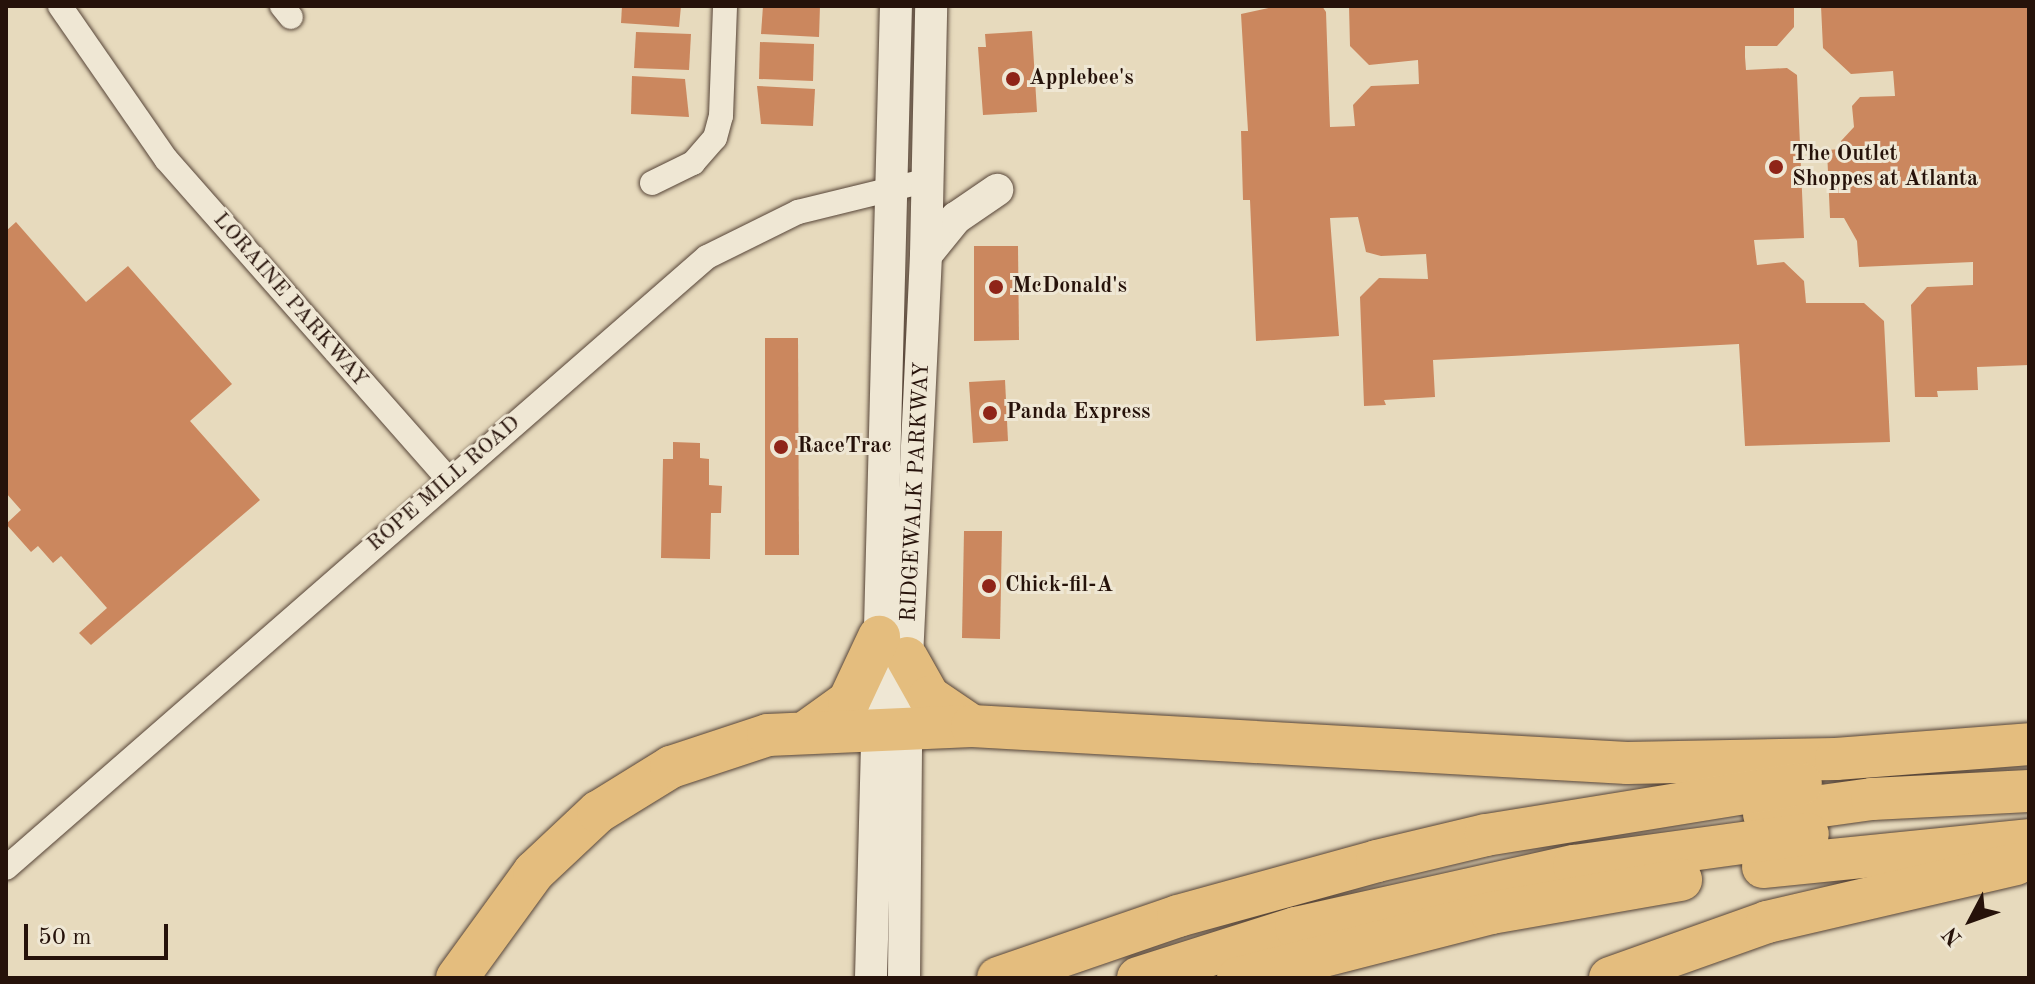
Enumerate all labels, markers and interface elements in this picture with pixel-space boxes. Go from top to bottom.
place label: Applebee's [1029,66,1134,92]
marker: Applebee's [1004,70,1022,88]
place label: The Outlet Shoppes at Atlanta [1792,141,1978,192]
marker: The Outlet Shoppes at Atlanta [1767,158,1785,176]
street label: LORAINE PARKWAY [207,207,373,393]
place label: McDonald's [1012,274,1127,300]
marker: McDonald's [987,278,1005,296]
street label: RIDGEWALK PARKWAY [896,361,936,623]
place label: Panda Express [1006,400,1150,426]
marker: Panda Express [981,404,999,422]
street label: ROPE MILL ROAD [362,410,526,558]
place label: RaceTrac [797,434,892,460]
marker: RaceTrac [772,438,790,456]
place label: Chick-fil-A [1005,573,1113,599]
marker: Chick-fil-A [980,577,998,595]
north arrow [1931,880,2011,960]
scale bar [28,908,172,958]
text: N [1939,922,1967,949]
text: 50 m [38,926,92,950]

